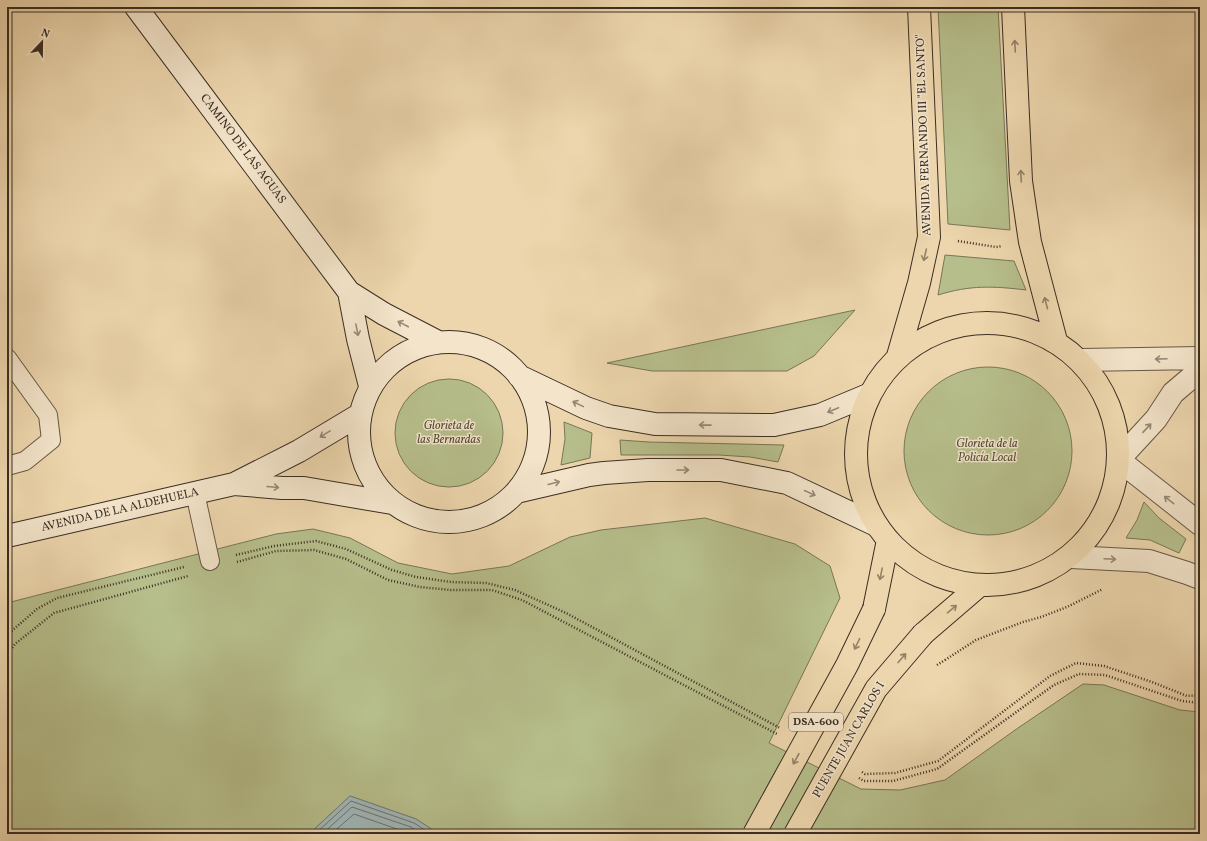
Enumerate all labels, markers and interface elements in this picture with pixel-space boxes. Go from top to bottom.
north arrow [22,22,62,62]
text: N [39,26,52,43]
street label: AVENIDA FERNANDO III "EL SANTO" [912,34,936,236]
one-way arrow [1011,40,1018,53]
street label: CAMINO DE LAS AGUAS [196,91,290,207]
one-way arrow [1017,170,1024,183]
one-way arrow [921,248,929,261]
one-way arrow [1042,297,1049,310]
one-way arrow [398,319,410,327]
one-way arrow [353,323,361,336]
one-way arrow [1155,356,1168,363]
one-way arrow [572,400,584,407]
one-way arrow [827,407,839,414]
park label: Glorieta de las Bernardas [417,418,481,448]
one-way arrow [699,422,712,429]
one-way arrow [1142,424,1151,434]
one-way arrow [319,431,331,439]
park label: Glorieta de la Policía Local [956,436,1018,466]
one-way arrow [676,466,689,474]
one-way arrow [547,479,560,487]
street label: AVENIDA DE LA ALDEHUELA [40,484,201,536]
one-way arrow [266,484,279,491]
one-way arrow [803,490,815,497]
one-way arrow [1164,495,1175,504]
one-way arrow [1103,555,1116,563]
one-way arrow [876,568,884,581]
one-way arrow [946,605,957,614]
one-way arrow [853,638,860,650]
one-way arrow [897,653,906,663]
street label: PUENTE JUAN CARLOS I [809,679,889,801]
road number: DSA-600 [789,713,843,731]
one-way arrow [791,752,799,764]

